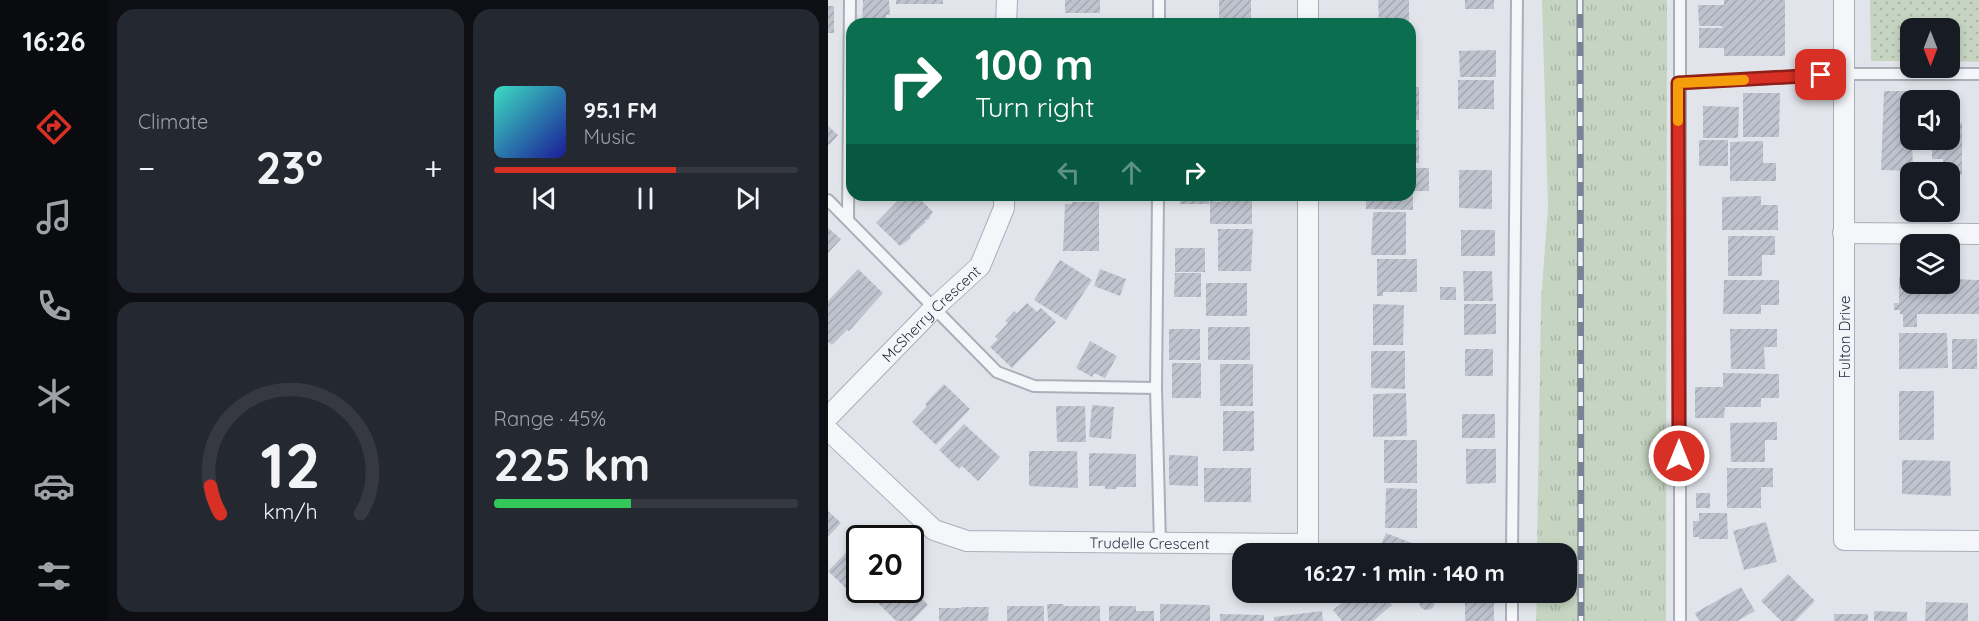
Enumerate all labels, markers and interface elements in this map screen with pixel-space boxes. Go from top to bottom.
north arrow [1900,18,1960,78]
map controls [1900,18,1960,294]
text: 16:26 [22,24,86,58]
text: 100 m [975,38,1093,91]
icon: right [876,42,954,120]
pin [1795,49,1846,100]
icon: arrive [1804,58,1837,91]
text: Turn right [975,90,1094,124]
button: sound [1900,90,1960,150]
text: 95.1 FM [584,96,657,124]
icon: directions [33,106,75,148]
text: Climate [138,109,208,134]
text: Music [584,124,635,149]
text: 23° [256,139,323,195]
text: − [138,147,155,188]
text: + [424,147,443,188]
icon: left [1052,156,1085,189]
icon: ahead [1115,156,1148,189]
icon: right [1178,156,1211,189]
button: search [1900,162,1960,222]
icon: previous [528,182,561,215]
icon: pause [629,182,662,215]
icon: next [731,182,764,215]
icon: music [33,196,75,238]
button: layers [1900,234,1960,294]
street label: McSherry Crescent [877,261,984,366]
icon: phone [33,285,75,327]
street label: Fulton Drive [1835,295,1854,379]
icon: climate [33,375,75,417]
text: Range · 45% [494,406,606,431]
position arrow [1647,424,1711,488]
text: 12 [260,426,320,504]
text: 225 km [494,436,650,492]
icon: car [33,465,75,507]
text: km/h [263,498,317,524]
speed limit sign: 20 [846,525,924,603]
street label: Trudelle Crescent [1089,533,1210,553]
icon: filters [33,555,75,597]
text: 16:27 · 1 min · 140 m [1304,559,1505,587]

